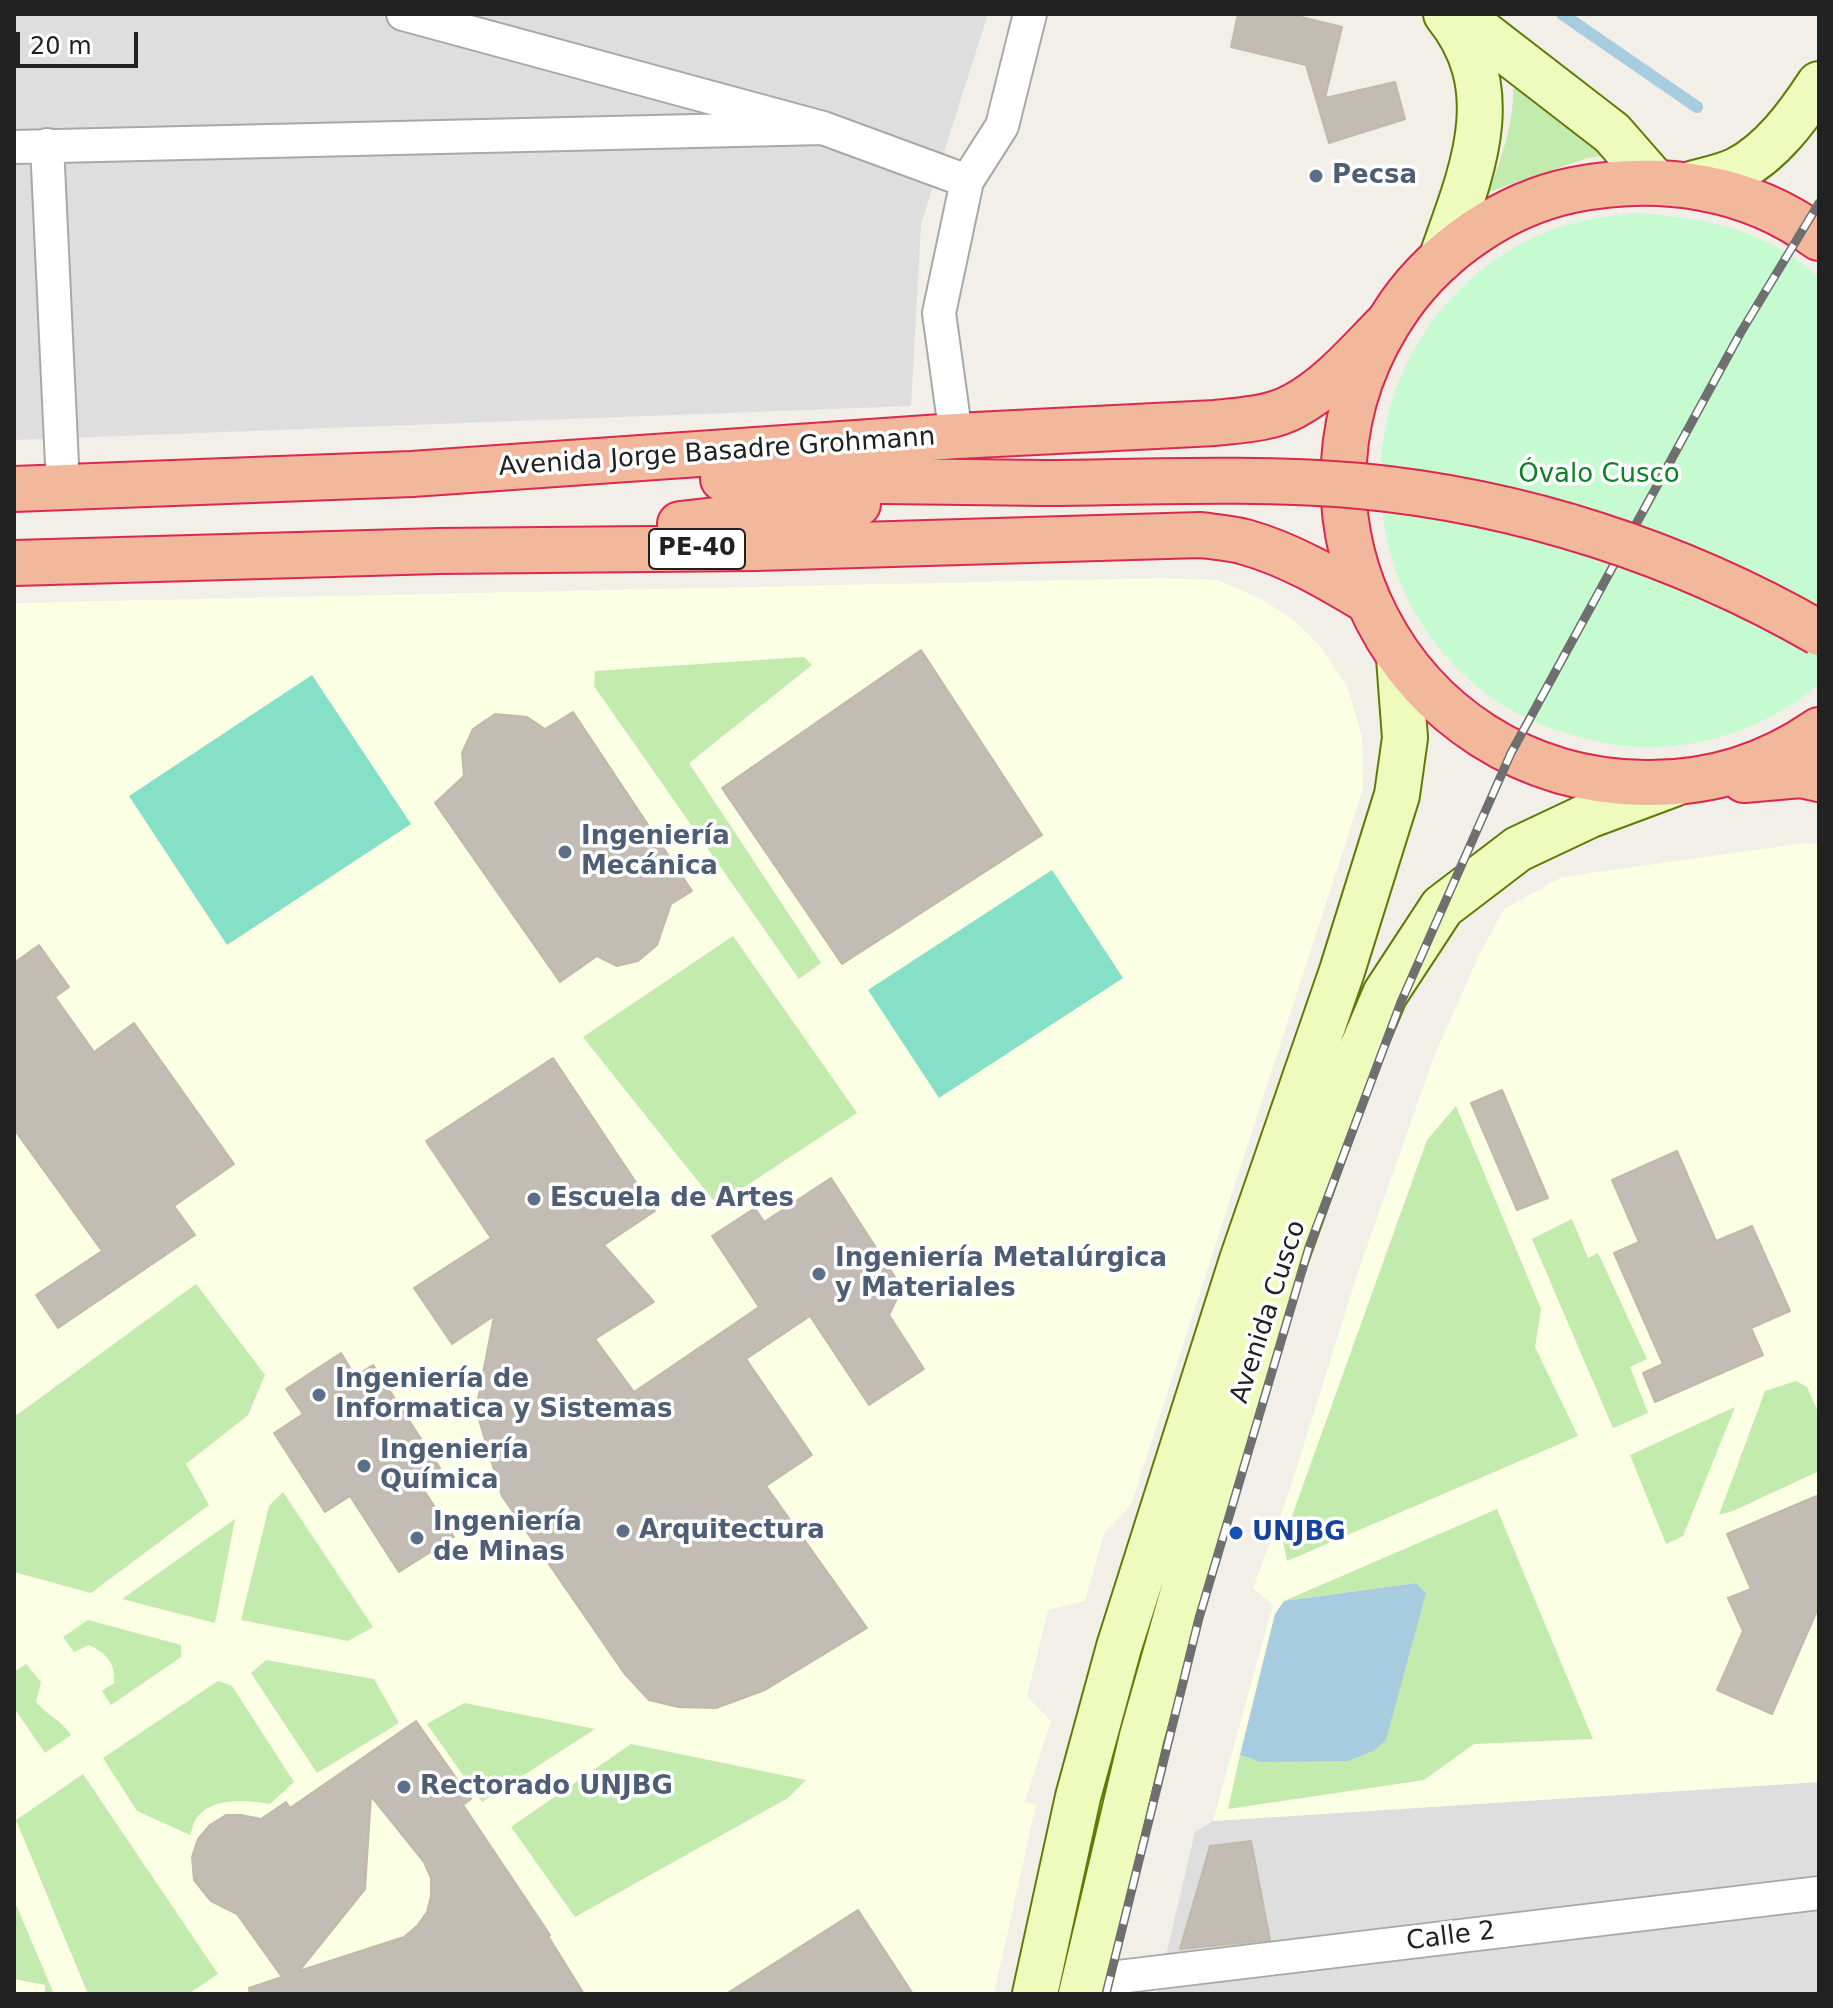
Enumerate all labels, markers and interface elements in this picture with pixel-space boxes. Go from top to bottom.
scale bar [20,16,142,66]
text: 20 m [30,32,92,60]
place label: Pecsa [1332,160,1417,192]
marker: Pecsa [1307,167,1325,185]
street label: Avenida Jorge Basadre Grohmann [498,422,936,484]
park label: Óvalo Cusco [1518,459,1680,491]
road number: PE-40 [649,529,745,569]
place label: Ingeniería Mecánica [581,821,730,882]
marker: Ingeniería Mecánica [556,843,574,861]
place label: Escuela de Artes [550,1183,794,1215]
marker: Escuela de Artes [525,1190,543,1208]
street label: Avenida Cusco [1225,1217,1313,1407]
place label: Ingeniería Metalúrgica y Materiales [835,1243,1167,1304]
marker: Ingeniería Metalúrgica y Materiales [810,1265,828,1283]
place label: Ingeniería de Informatica y Sistemas [335,1364,672,1426]
marker: Ingeniería de Informatica y Sistemas [310,1386,328,1404]
place label: Ingeniería Química [380,1435,529,1496]
marker: Ingeniería Química [355,1457,373,1475]
place label: Ingeniería de Minas [433,1507,582,1568]
place label: Arquitectura [639,1515,825,1547]
place label: UNJBG [1252,1517,1346,1549]
marker: Arquitectura [614,1522,632,1540]
marker: UNJBG [1227,1524,1245,1542]
marker: Ingeniería de Minas [408,1529,426,1547]
place label: Rectorado UNJBG [420,1771,673,1803]
marker: Rectorado UNJBG [395,1778,413,1796]
street label: Calle 2 [1405,1916,1497,1958]

